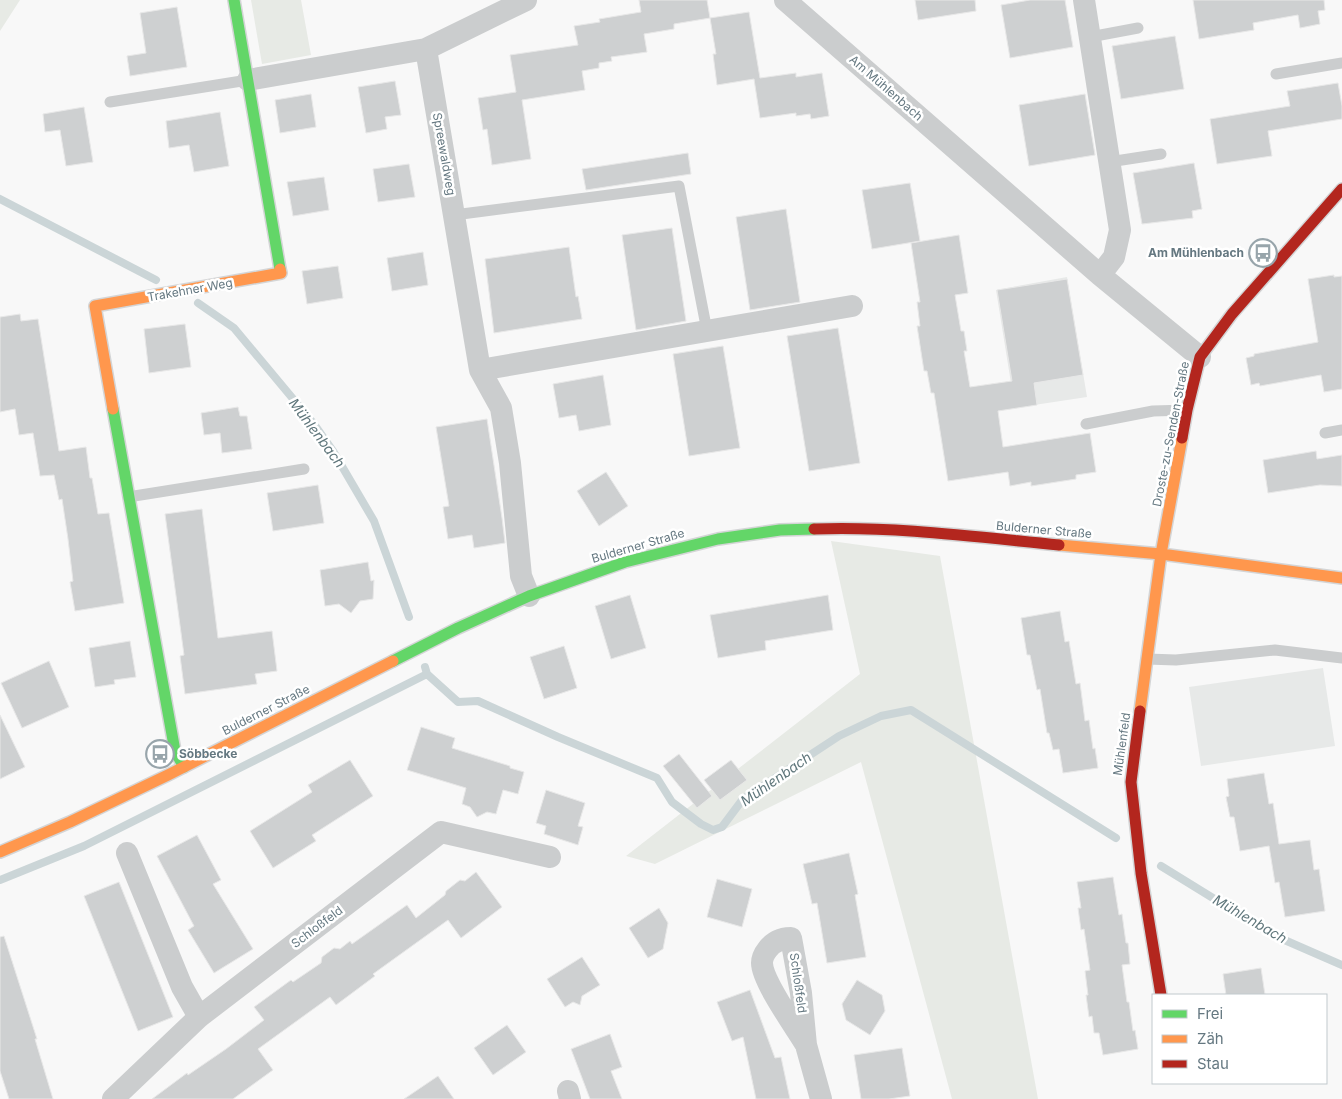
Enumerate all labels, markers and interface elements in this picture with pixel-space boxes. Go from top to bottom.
street label: Am Mühlenbach [847,52,926,124]
street label: Spreewaldweg [430,111,459,197]
bus stop icon: Am Mühlenbach [1248,238,1278,268]
place label: Am Mühlenbach [1148,245,1244,260]
street label: Trakehner Weg [146,275,234,304]
street label: Droste-zu-Senden-Straße [1149,360,1192,508]
water label: Mühlenbach [286,395,349,471]
street label: Bulderner Straße [995,518,1093,541]
street label: Bulderner Straße [590,525,686,566]
street label: Bulderner Straße [220,681,312,738]
street label: Mühlenfeld [1110,712,1133,776]
bus stop icon: Söbbecke [145,739,175,769]
place label: Söbbecke [179,746,237,761]
water label: Mühlenbach [737,748,814,809]
water label: Mühlenbach [1210,891,1290,947]
street label: Schloßfeld [288,902,345,951]
street label: Schloßfeld [787,952,810,1014]
legend [1152,994,1327,1084]
text: Frei [1197,1004,1223,1023]
text: Zäh [1197,1029,1224,1048]
text: Stau [1197,1054,1229,1073]

